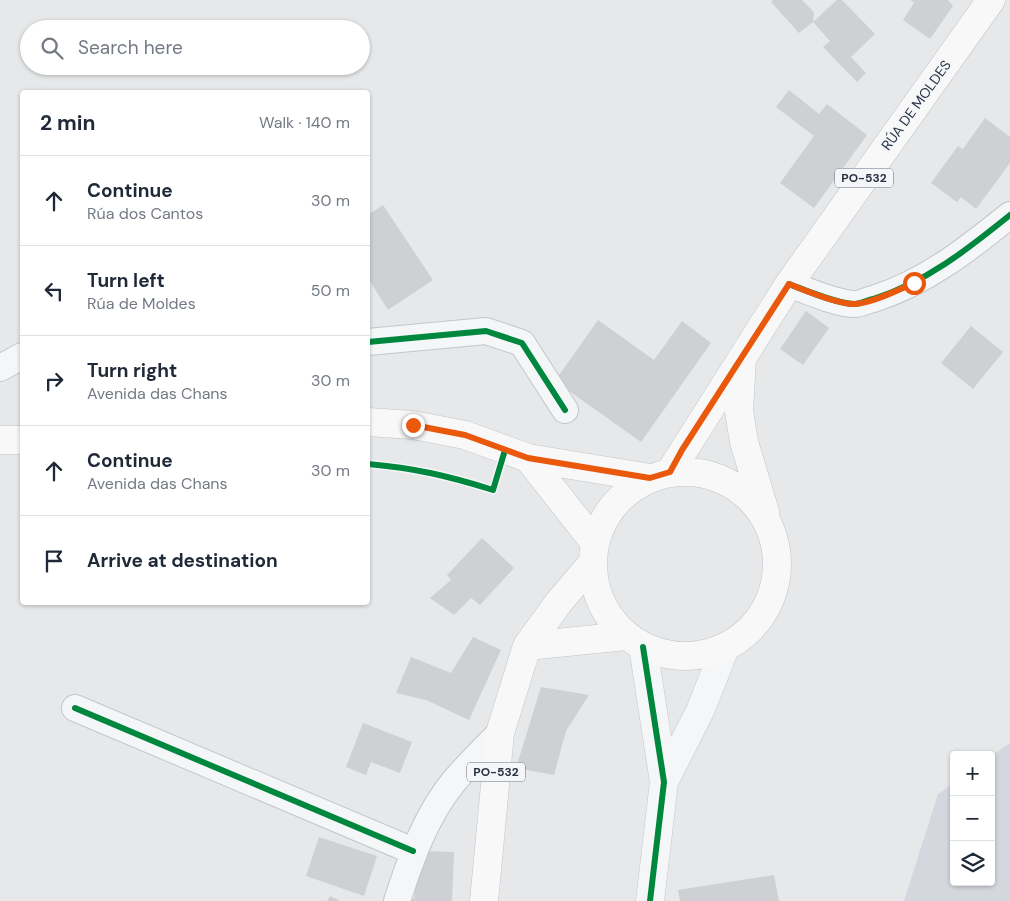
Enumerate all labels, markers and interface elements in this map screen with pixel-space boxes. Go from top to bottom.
search box [20,20,370,75]
icon: search [38,34,66,62]
text: Search here [78,35,183,60]
street label: RÚA DE MOLDES [877,56,955,154]
text: 2 min [40,109,96,137]
text: Walk · 140 m [259,112,350,133]
road number: PO-532 [835,168,893,188]
text: Continue [87,178,173,203]
icon: ahead [40,187,68,215]
text: 30 m [311,190,350,211]
text: Rúa dos Cantos [87,203,203,224]
text: Turn left [87,268,165,293]
route start [903,272,926,295]
icon: left [40,277,68,305]
text: 50 m [311,280,350,301]
text: Rúa de Moldes [87,293,196,314]
text: Turn right [87,358,177,383]
icon: right [40,367,68,395]
text: 30 m [311,370,350,391]
text: Avenida das Chans [87,383,228,404]
route end [402,414,425,437]
text: Continue [87,448,173,473]
icon: ahead [40,457,68,485]
text: 30 m [311,460,350,481]
text: Avenida das Chans [87,473,228,494]
icon: arrive [40,547,68,575]
text: Arrive at destination [87,548,278,573]
map controls [950,751,995,886]
button: + [950,751,995,796]
road number: PO-532 [467,762,525,782]
button: − [950,796,995,841]
button: layers [950,841,995,886]

